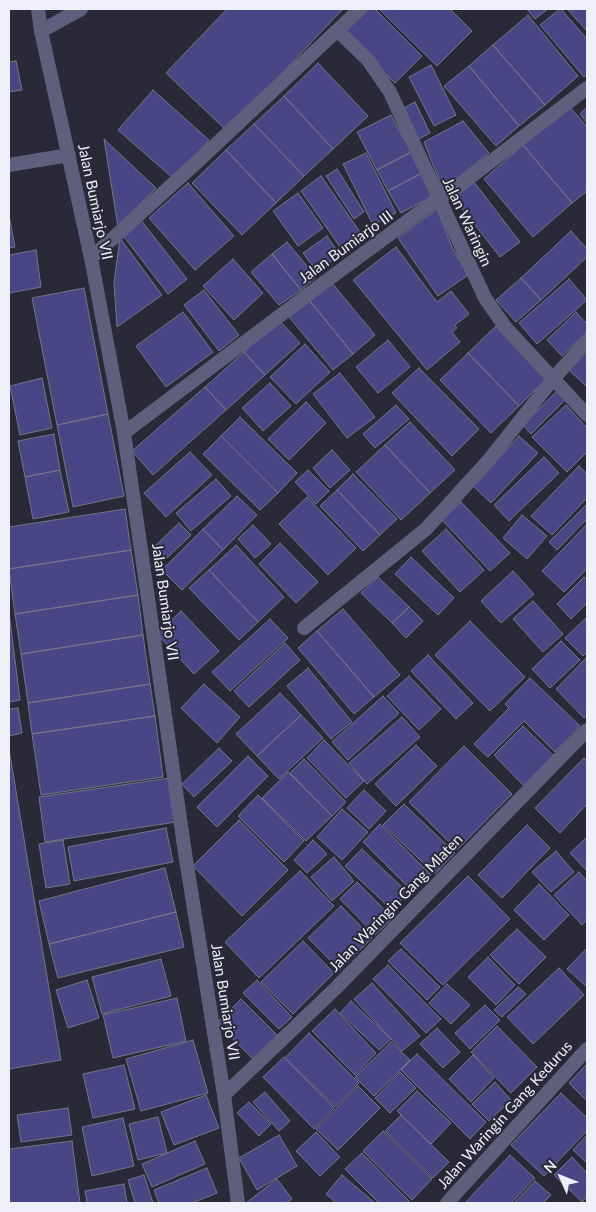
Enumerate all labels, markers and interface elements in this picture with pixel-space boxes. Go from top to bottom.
street label: Jalan Bumiarjo VII [74,142,116,262]
street label: Jalan Waringin [439,175,495,269]
street label: Jalan Bumiarjo III [295,207,397,287]
street label: Jalan Bumiarjo VII [148,542,182,662]
street label: Jalan Waringin Gang Mlaten [325,830,467,976]
street label: Jalan Bumiarjo VII [207,942,243,1062]
street label: Jalan Waringin Gang Kedurus [434,1037,576,1193]
north arrow [536,1152,586,1202]
text: N [540,1156,560,1176]

